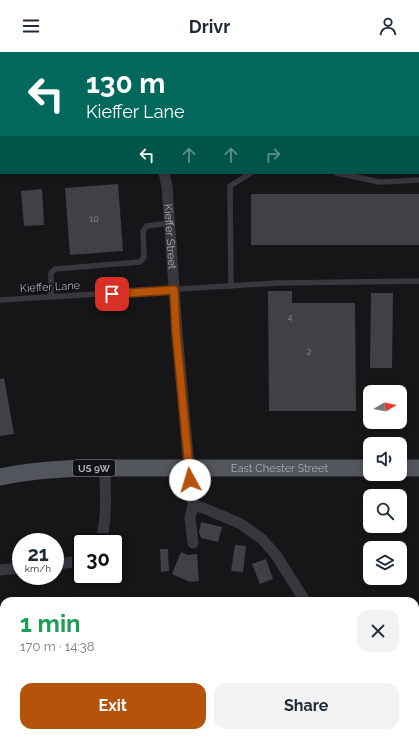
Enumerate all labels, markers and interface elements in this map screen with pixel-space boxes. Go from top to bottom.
icon: menu [20,15,42,37]
icon: person [377,15,399,37]
text: Drivr [189,16,230,37]
text: 130 m [86,67,165,100]
icon: left [20,68,72,120]
text: Kieffer Lane [86,101,185,122]
icon: left [136,144,158,166]
icon: ahead [178,144,200,166]
icon: ahead [220,144,242,166]
icon: right [262,144,284,166]
street label: Kieffer Street [162,203,179,270]
house number: 10 [89,214,99,224]
pin [95,277,129,311]
street label: Kieffer Lane [20,279,81,295]
icon: arrive [101,283,123,305]
house number: 4 [288,312,293,322]
house number: 2 [307,347,312,357]
north arrow [363,385,407,429]
map controls [363,385,407,585]
button: sound [363,437,407,481]
position arrow [169,459,211,501]
road number: US 9W [73,460,115,476]
street label: East Chester Street [231,462,328,475]
button: search [363,489,407,533]
speed limit sign: 30 [72,533,124,585]
button: layers [363,541,407,585]
text: 21 [27,542,49,566]
text: km/h [25,563,51,574]
text: 1 min [20,609,81,638]
button: close [357,610,399,652]
text: 170 m · 14:38 [20,639,94,654]
button: Exit [20,683,206,729]
button: Share [214,683,399,729]

